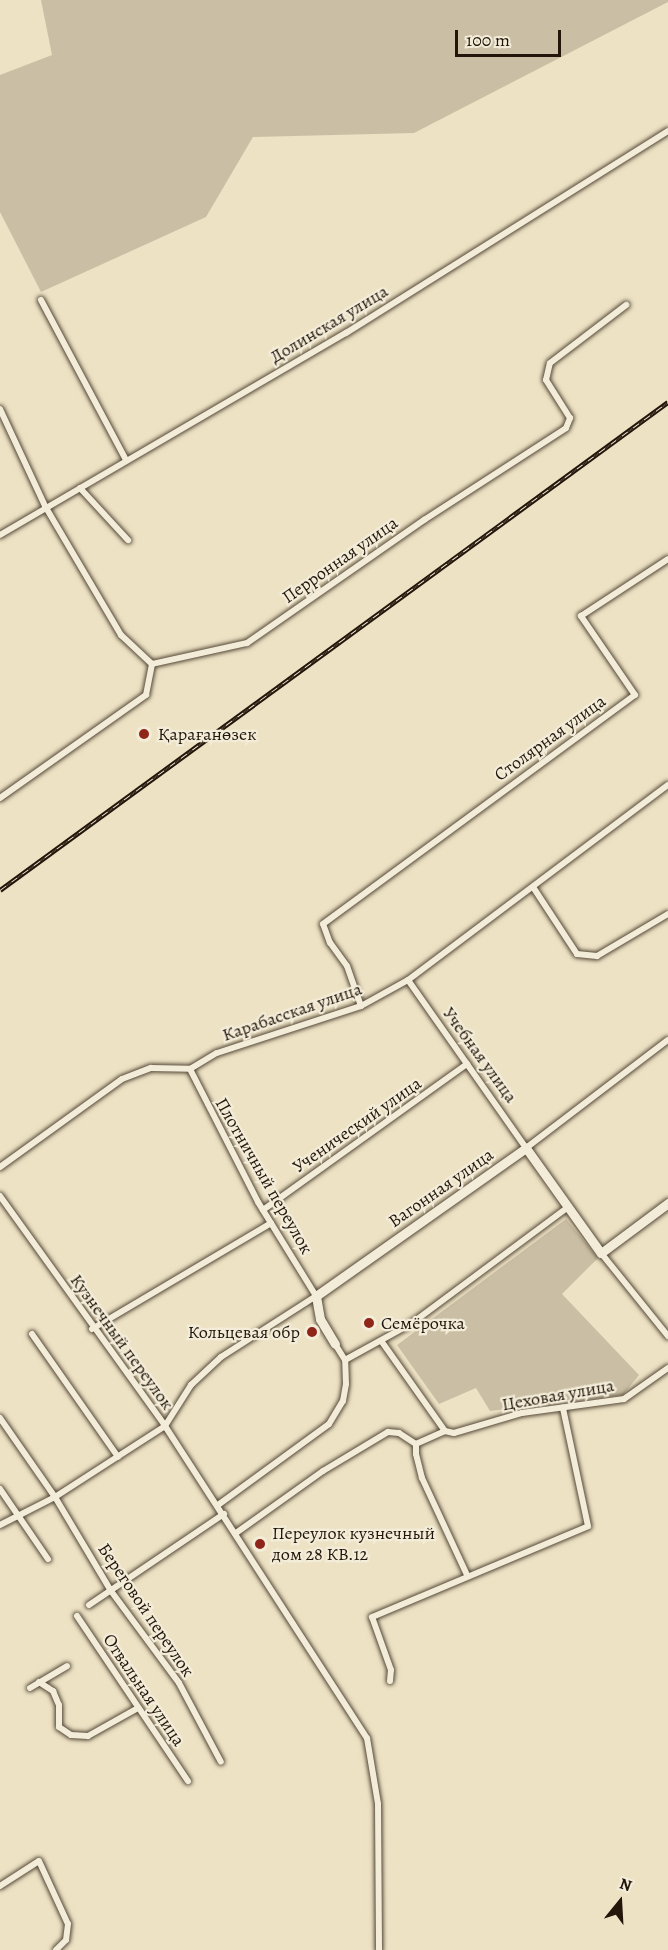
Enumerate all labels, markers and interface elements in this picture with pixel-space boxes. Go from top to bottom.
scale bar [458,18,564,56]
text: 100 m [466,28,510,52]
street label: Долинская улица [266,280,392,368]
street label: Перронная улица [278,512,402,608]
street label: Столярная улица [490,690,610,786]
place label: Қарағанөзек [158,723,257,745]
marker: Қарағанөзек [135,725,153,743]
street label: Карабасская улица [219,978,365,1046]
street label: Учебная улица [438,1003,522,1107]
street label: Ученический улица [289,1073,425,1177]
street label: Плотничный переулок [210,1094,318,1258]
street label: Вагонная улица [384,1144,498,1232]
street label: Кузнечный переулок [66,1270,178,1414]
place label: Семёрочка [381,1312,465,1334]
marker: Семёрочка [362,1316,376,1330]
place label: Кольцевая обр [188,1321,300,1343]
marker: Кольцевая обр [305,1325,319,1339]
street label: Цеховая улица [500,1375,616,1415]
place label: Переулок кузнечный дом 28 КВ.12 [272,1523,435,1565]
marker: Переулок кузнечный дом 28 КВ.12 [253,1537,267,1551]
street label: Береговой переулок [93,1539,199,1681]
street label: Отвальная улица [98,1630,190,1750]
north arrow [590,1872,650,1932]
text: N [617,1873,635,1897]

